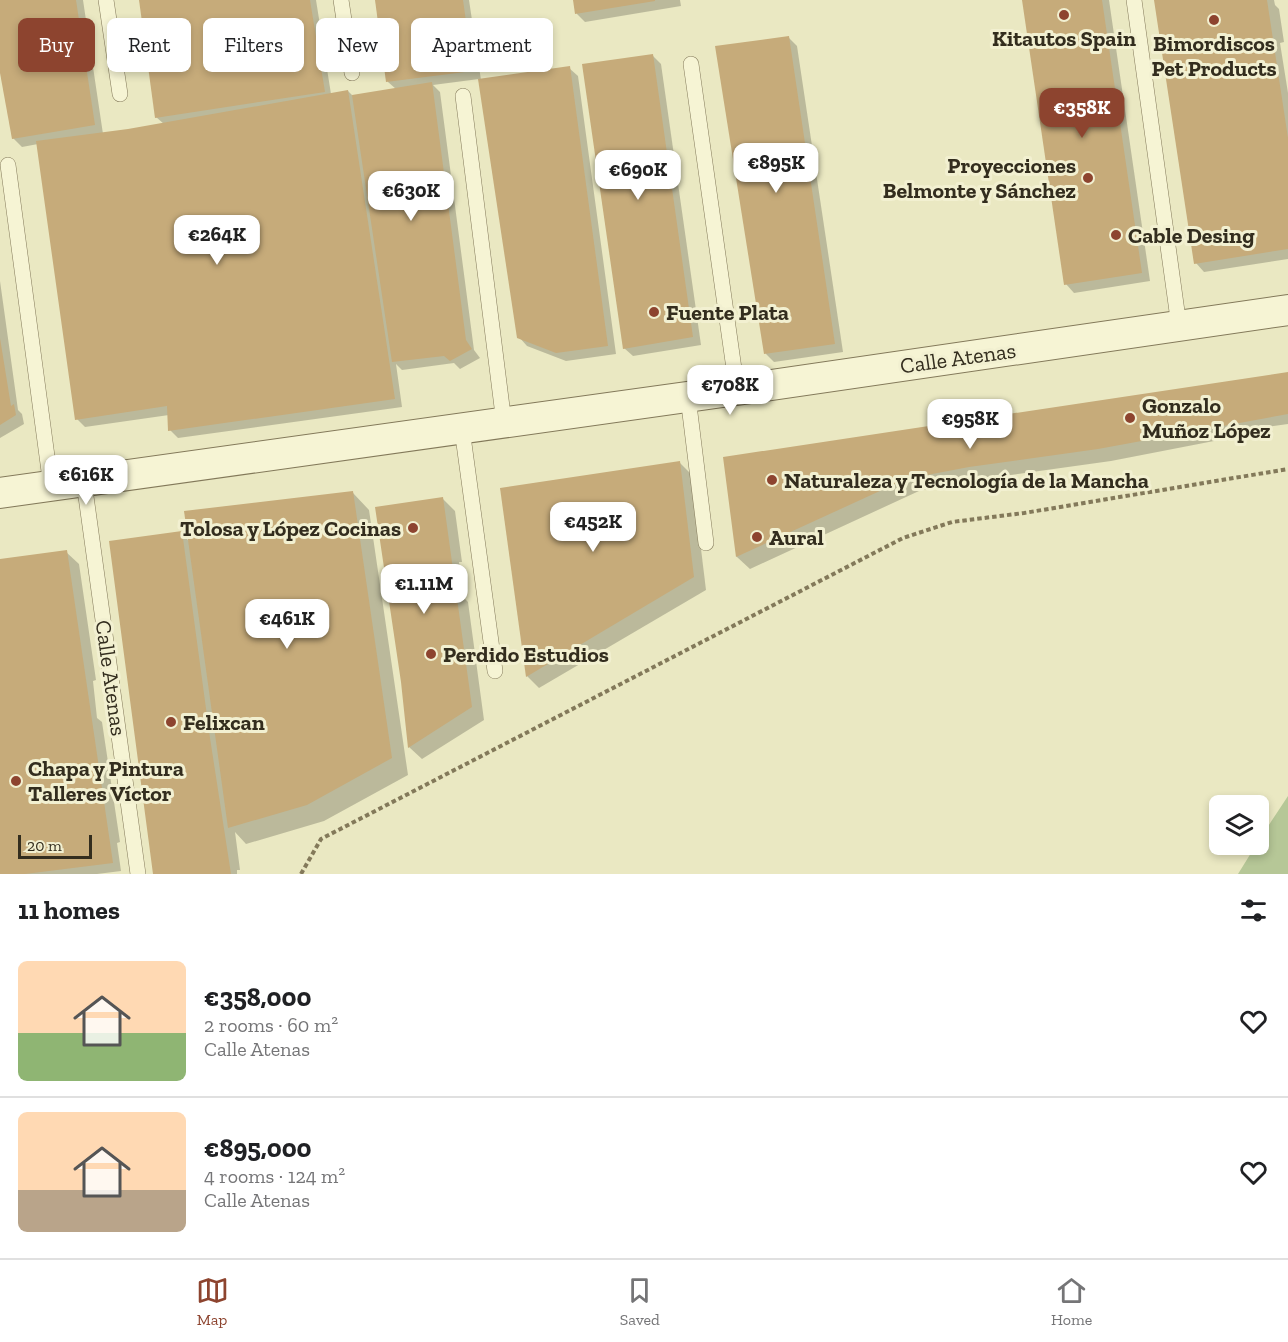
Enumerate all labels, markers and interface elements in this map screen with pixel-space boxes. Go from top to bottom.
marker: Kitautos Spain [1057,8,1071,22]
marker: Bimordiscos Pet Products [1207,13,1221,27]
chip: Buy [18,18,95,72]
chip: Rent [107,18,191,72]
chip: Filters [203,18,304,72]
chip: New [316,18,399,72]
chip: Apartment [411,18,553,72]
place label: Kitautos Spain [992,25,1136,52]
place label: Bimordiscos Pet Products [1151,30,1277,82]
pin: €358K [1040,88,1124,139]
text: €358K [1053,95,1111,119]
pin: €895K [734,143,818,194]
pin: €690K [596,150,680,201]
text: €895K [747,150,805,174]
place label: Proyecciones Belmonte y Sánchez [883,152,1077,204]
text: €690K [609,157,667,181]
pin: €630K [369,171,453,222]
marker: Proyecciones Belmonte y Sánchez [1081,171,1095,185]
text: €630K [382,178,440,202]
pin: €264K [175,215,259,266]
text: €264K [188,222,246,246]
place label: Cable Desing [1128,222,1255,249]
marker: Cable Desing [1109,228,1123,242]
place label: Fuente Plata [666,299,789,326]
marker: Fuente Plata [647,305,661,319]
street label: Calle Atenas [898,337,1018,379]
pin: €708K [688,365,772,416]
text: €708K [701,372,759,396]
place label: Gonzalo Muñoz López [1142,392,1271,444]
pin: €958K [928,399,1012,450]
text: €958K [941,406,999,430]
marker: Gonzalo Muñoz López [1123,411,1137,425]
pin: €616K [44,455,128,506]
text: €616K [59,462,113,486]
place label: Naturaleza y Tecnología de la Mancha [784,467,1149,494]
marker: Naturaleza y Tecnología de la Mancha [765,473,779,487]
pin: €452K [551,502,635,553]
text: €452K [564,509,622,533]
place label: Tolosa y López Cocinas [180,515,401,542]
marker: Tolosa y López Cocinas [406,521,420,535]
place label: Aural [769,524,824,551]
marker: Aural [750,530,764,544]
pin: €1.11M [375,564,473,615]
text: €1.11M [395,571,453,595]
pin: €461K [245,599,329,650]
text: €461K [259,606,315,630]
street label: Calle Atenas [90,618,132,738]
place label: Perdido Estudios [443,641,609,668]
marker: Perdido Estudios [424,647,438,661]
place label: Felixcan [183,709,265,736]
marker: Felixcan [164,715,178,729]
place label: Chapa y Pintura Talleres Víctor [28,755,184,807]
marker: Chapa y Pintura Talleres Víctor [9,774,23,788]
map controls [1209,795,1269,855]
button: layers [1209,795,1269,855]
scale bar [18,832,92,860]
text: 20 m [27,836,62,855]
text: 11 homes [18,894,120,926]
icon: filters [1237,894,1270,927]
text: €358,000 [204,981,312,1013]
icon: home [66,985,138,1057]
icon: heart [1237,1005,1270,1038]
text: 2 rooms · 60 m² [204,1013,338,1037]
text: Calle Atenas [204,1037,310,1061]
text: €895,000 [204,1132,312,1164]
icon: home [66,1136,138,1208]
icon: heart [1237,1156,1270,1189]
text: 4 rooms · 124 m² [204,1164,345,1188]
text: Calle Atenas [204,1188,310,1212]
tab: Map [196,1274,229,1329]
tab: Saved [620,1274,660,1329]
tab: Home [1051,1274,1092,1329]

